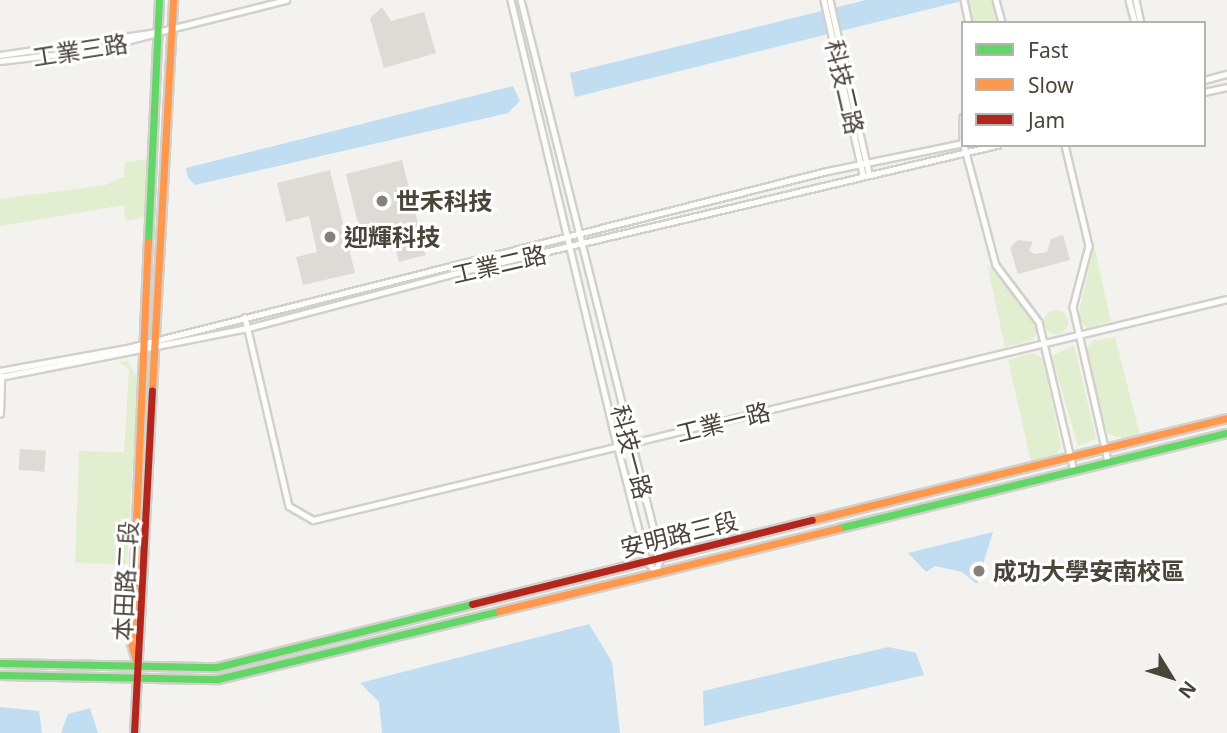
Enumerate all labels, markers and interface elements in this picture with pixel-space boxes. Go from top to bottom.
legend [961,21,1206,147]
street label: 工業三路 [30,28,130,72]
text: Fast [1028,36,1068,64]
street label: 科技二路 [820,37,870,137]
text: Slow [1028,71,1074,99]
text: Jam [1028,106,1065,134]
place label: 世禾科技 [396,187,492,215]
marker: 世禾科技 [374,193,390,209]
place label: 迎輝科技 [344,223,440,251]
marker: 迎輝科技 [322,229,338,245]
street label: 工業二路 [449,239,549,289]
street label: 工業一路 [673,396,773,448]
street label: 科技一路 [606,402,658,502]
street label: 安明路三段 [617,506,741,562]
street label: 本田路二段 [107,520,143,642]
place label: 成功大學安南校區 [993,557,1185,585]
marker: 成功大學安南校區 [971,563,987,579]
north arrow [1136,642,1206,712]
text: N [1173,676,1203,704]

